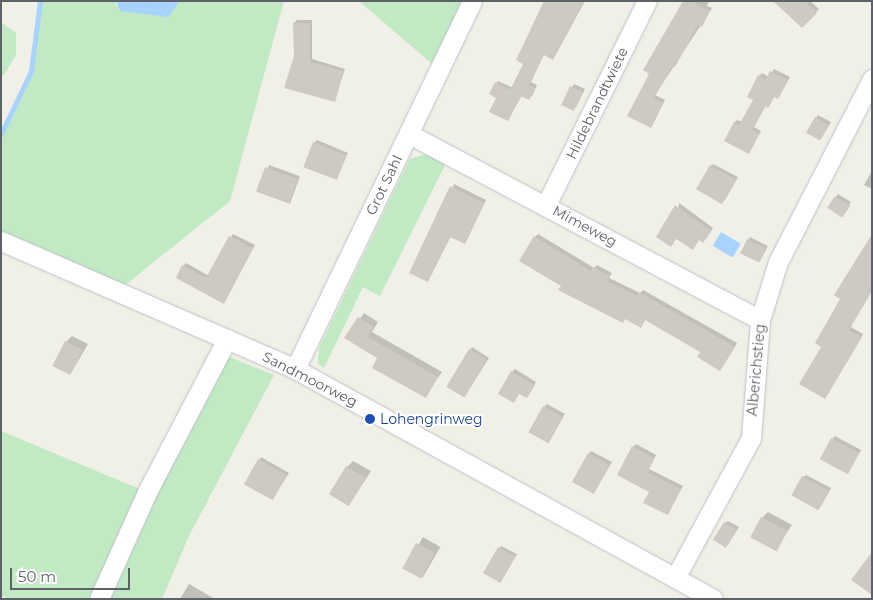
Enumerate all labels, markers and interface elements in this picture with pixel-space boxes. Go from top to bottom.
street label: Hildebrandtwiete [563,44,631,162]
street label: Grot Sahl [362,152,406,218]
street label: Mimeweg [550,202,620,250]
street label: Alberichstieg [744,323,768,417]
street label: Sandmoorweg [260,348,360,410]
place label: Lohengrinweg [380,411,483,427]
marker: Lohengrinweg [364,413,376,425]
scale bar [12,558,132,590]
text: 50 m [18,567,56,586]

